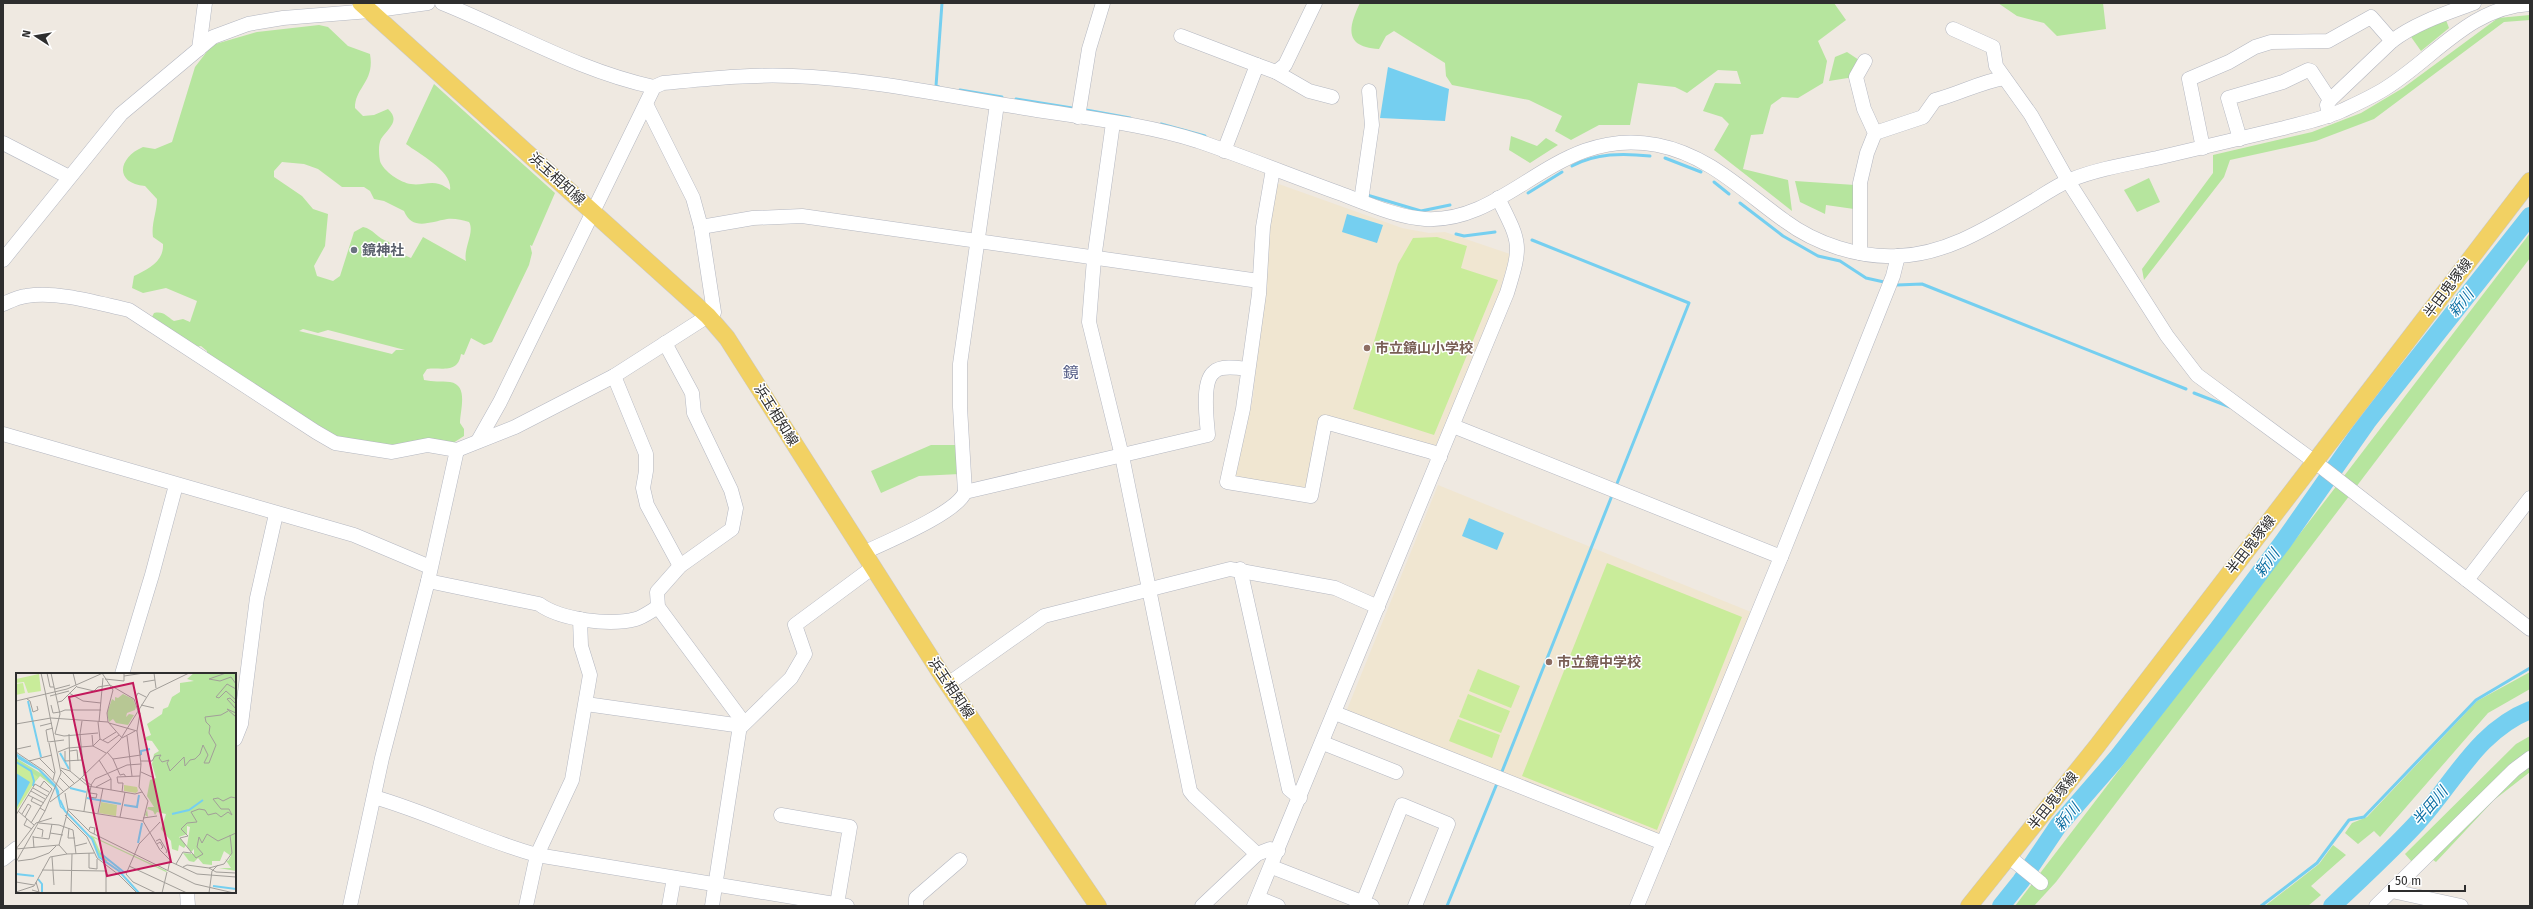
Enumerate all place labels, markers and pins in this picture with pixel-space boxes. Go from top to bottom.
place label: 鏡神社 [362,242,404,259]
marker: 鏡神社 [349,245,359,255]
place label: 市立鏡山小学校 [1375,340,1473,357]
marker: 市立鏡山小学校 [1362,343,1372,353]
place label: 市立鏡中学校 [1557,654,1641,671]
marker: 市立鏡中学校 [1544,657,1554,667]

